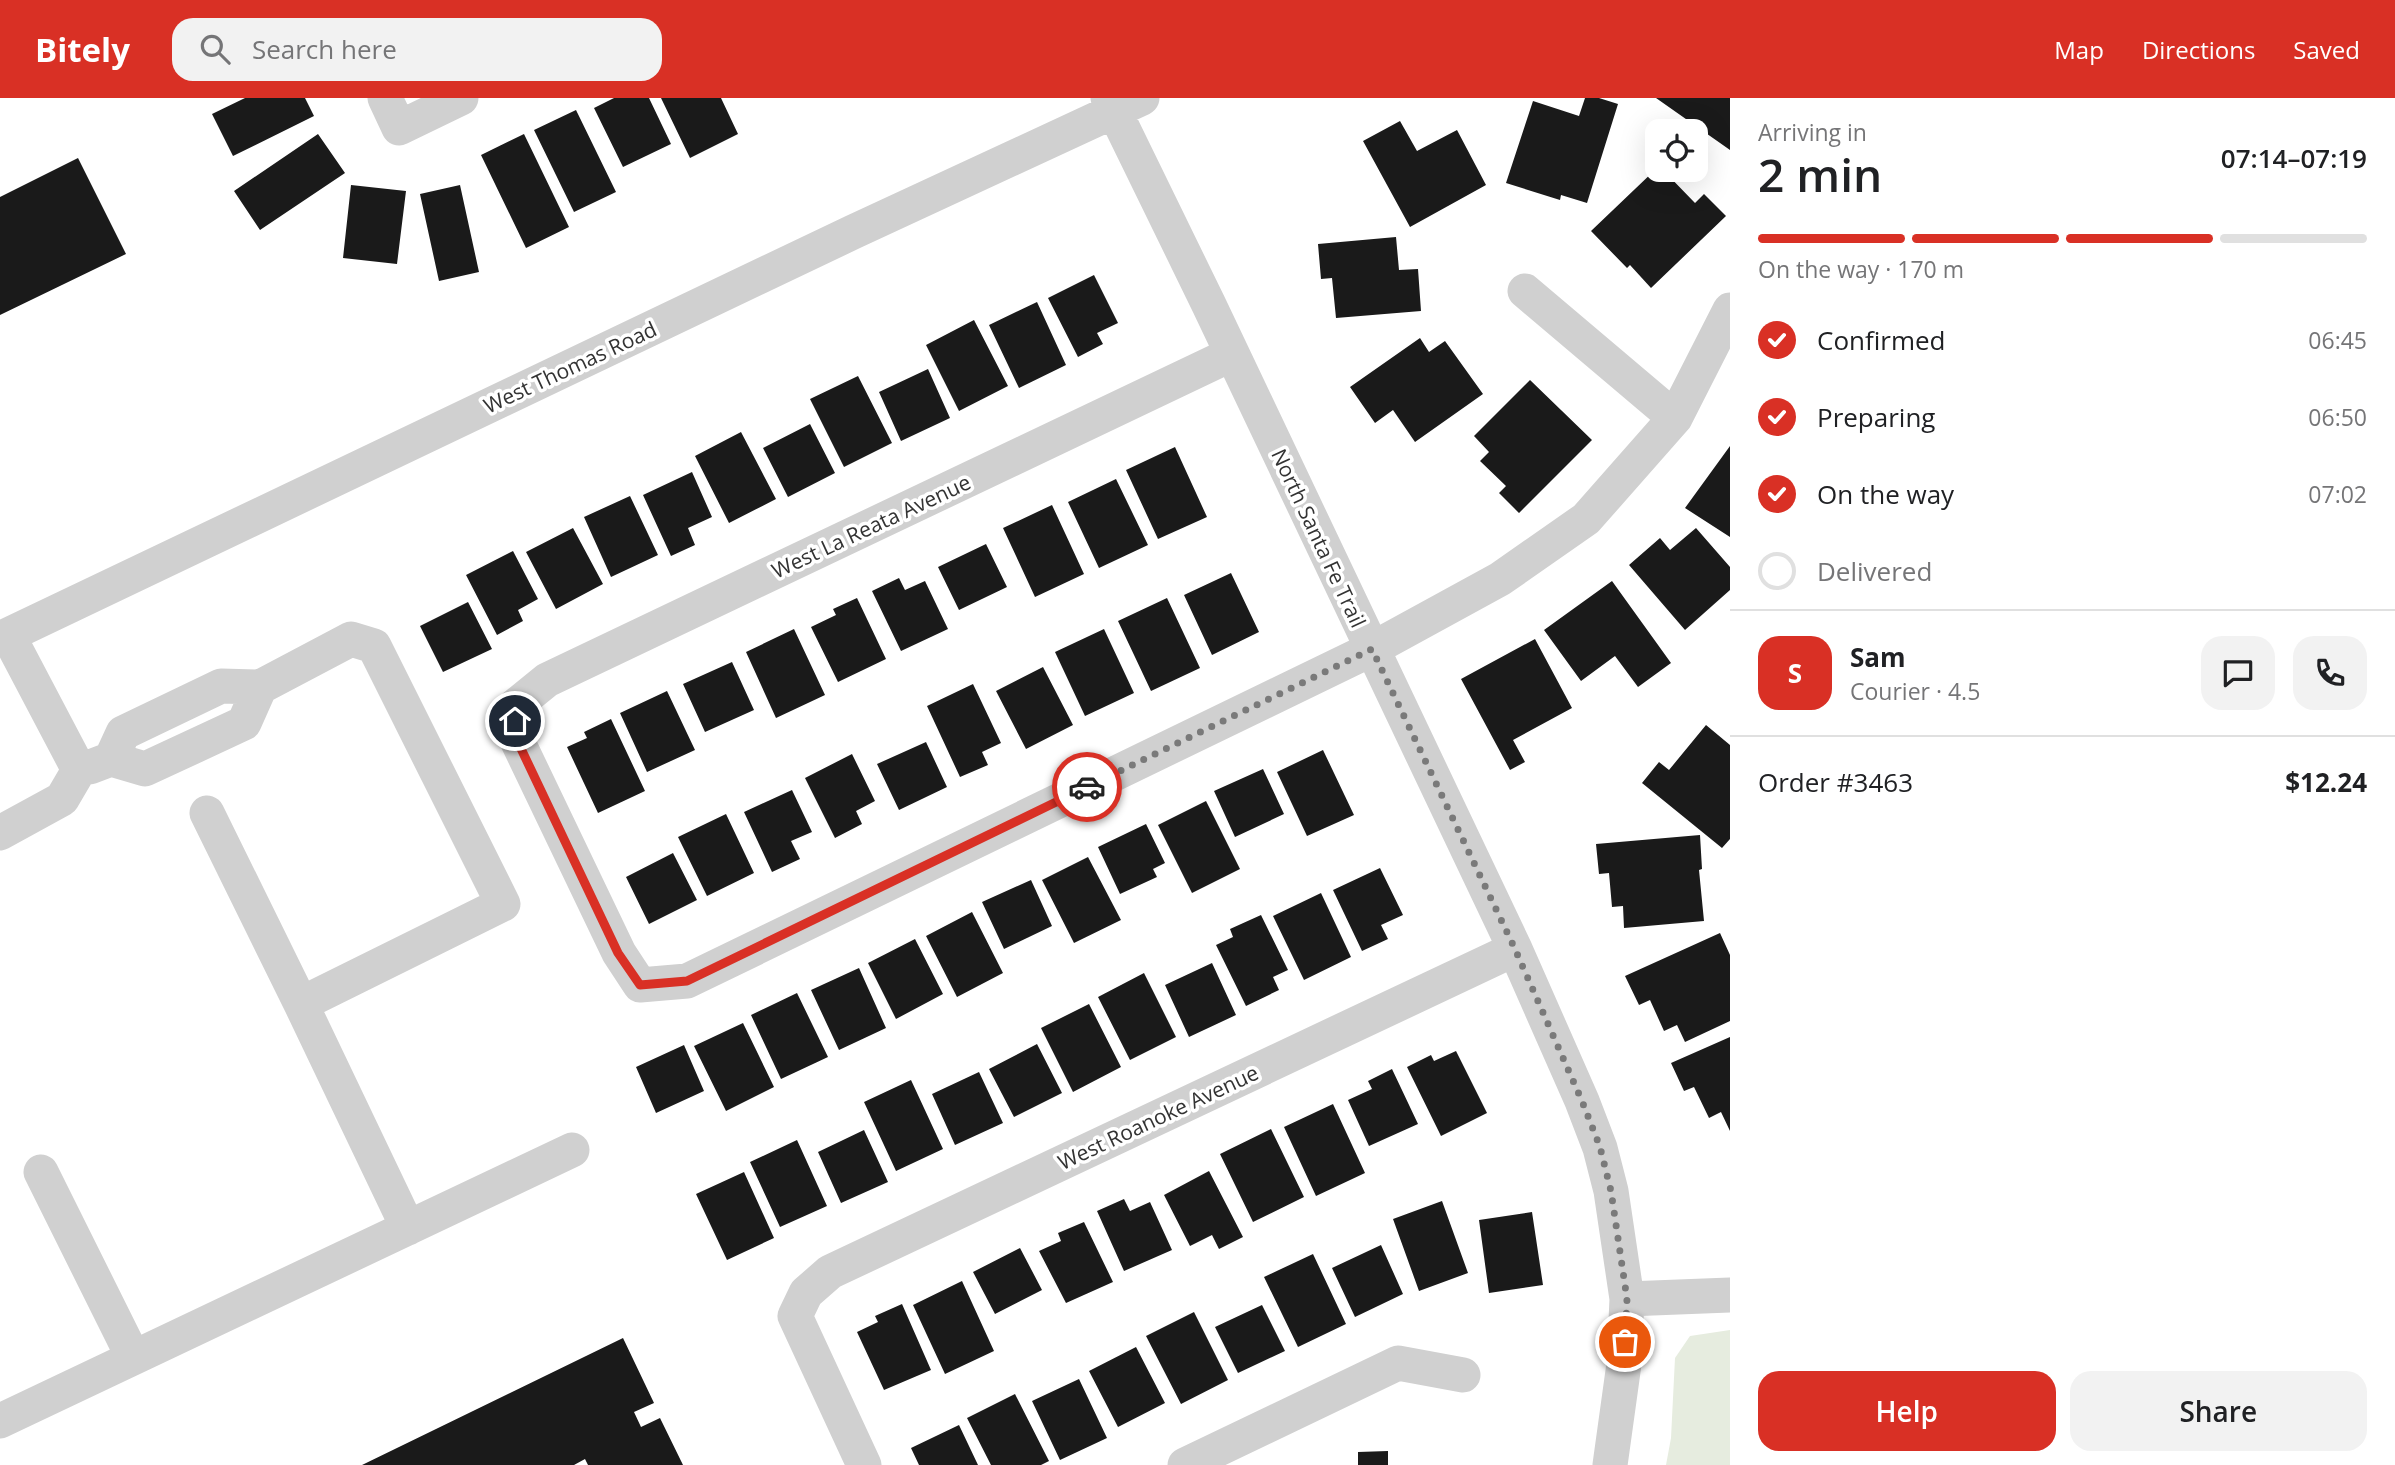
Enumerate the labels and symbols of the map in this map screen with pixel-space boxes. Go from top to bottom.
street label: West Thomas Road [479,315,661,419]
street label: North Santa Fe Trail [1265,444,1373,632]
street label: West La Reata Avenue [767,468,975,584]
pin [485,691,545,751]
courier [1052,752,1122,822]
street label: West Roanoke Avenue [1053,1058,1263,1176]
pin [1595,1312,1655,1372]

